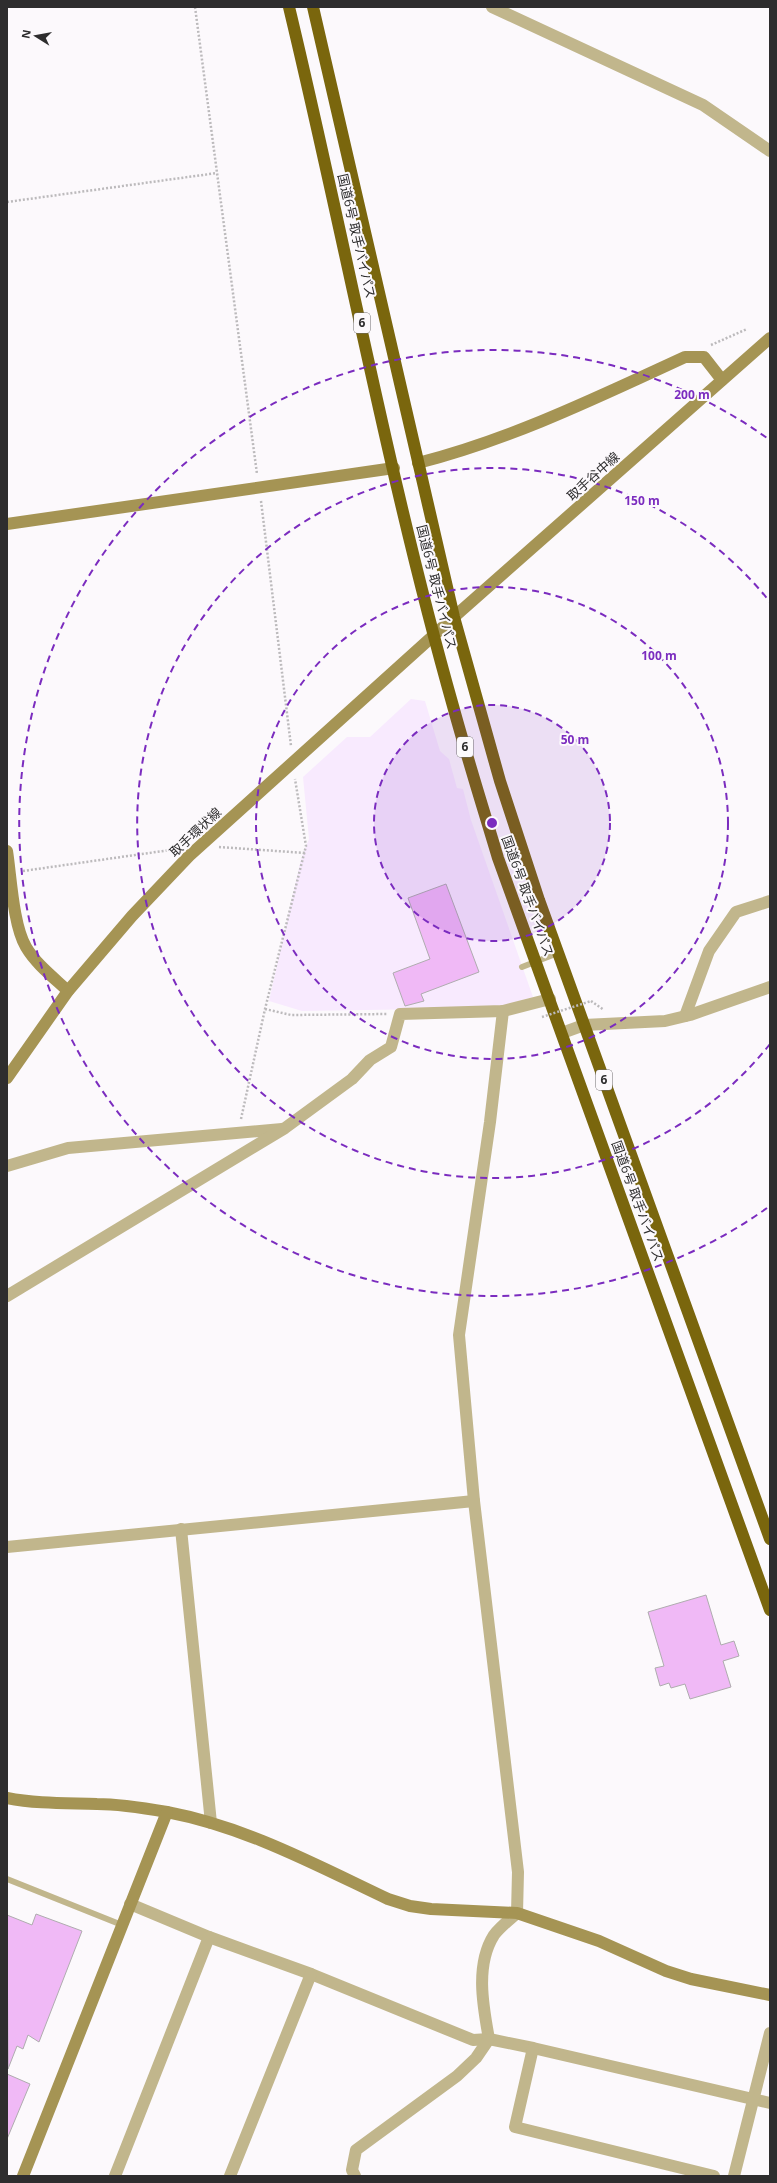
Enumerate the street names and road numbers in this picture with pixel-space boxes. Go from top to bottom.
street label: 国道6号 取手バイパス [334,172,380,300]
road number: 6 [354,313,370,333]
street label: 取手谷中線 [563,448,623,504]
street label: 国道6号 取手バイパス [413,523,461,651]
road number: 6 [457,737,473,757]
street label: 取手環状線 [165,803,225,861]
street label: 国道6号 取手バイパス [498,833,558,959]
road number: 6 [596,1070,612,1090]
street label: 国道6号 取手バイパス [608,1138,668,1264]

